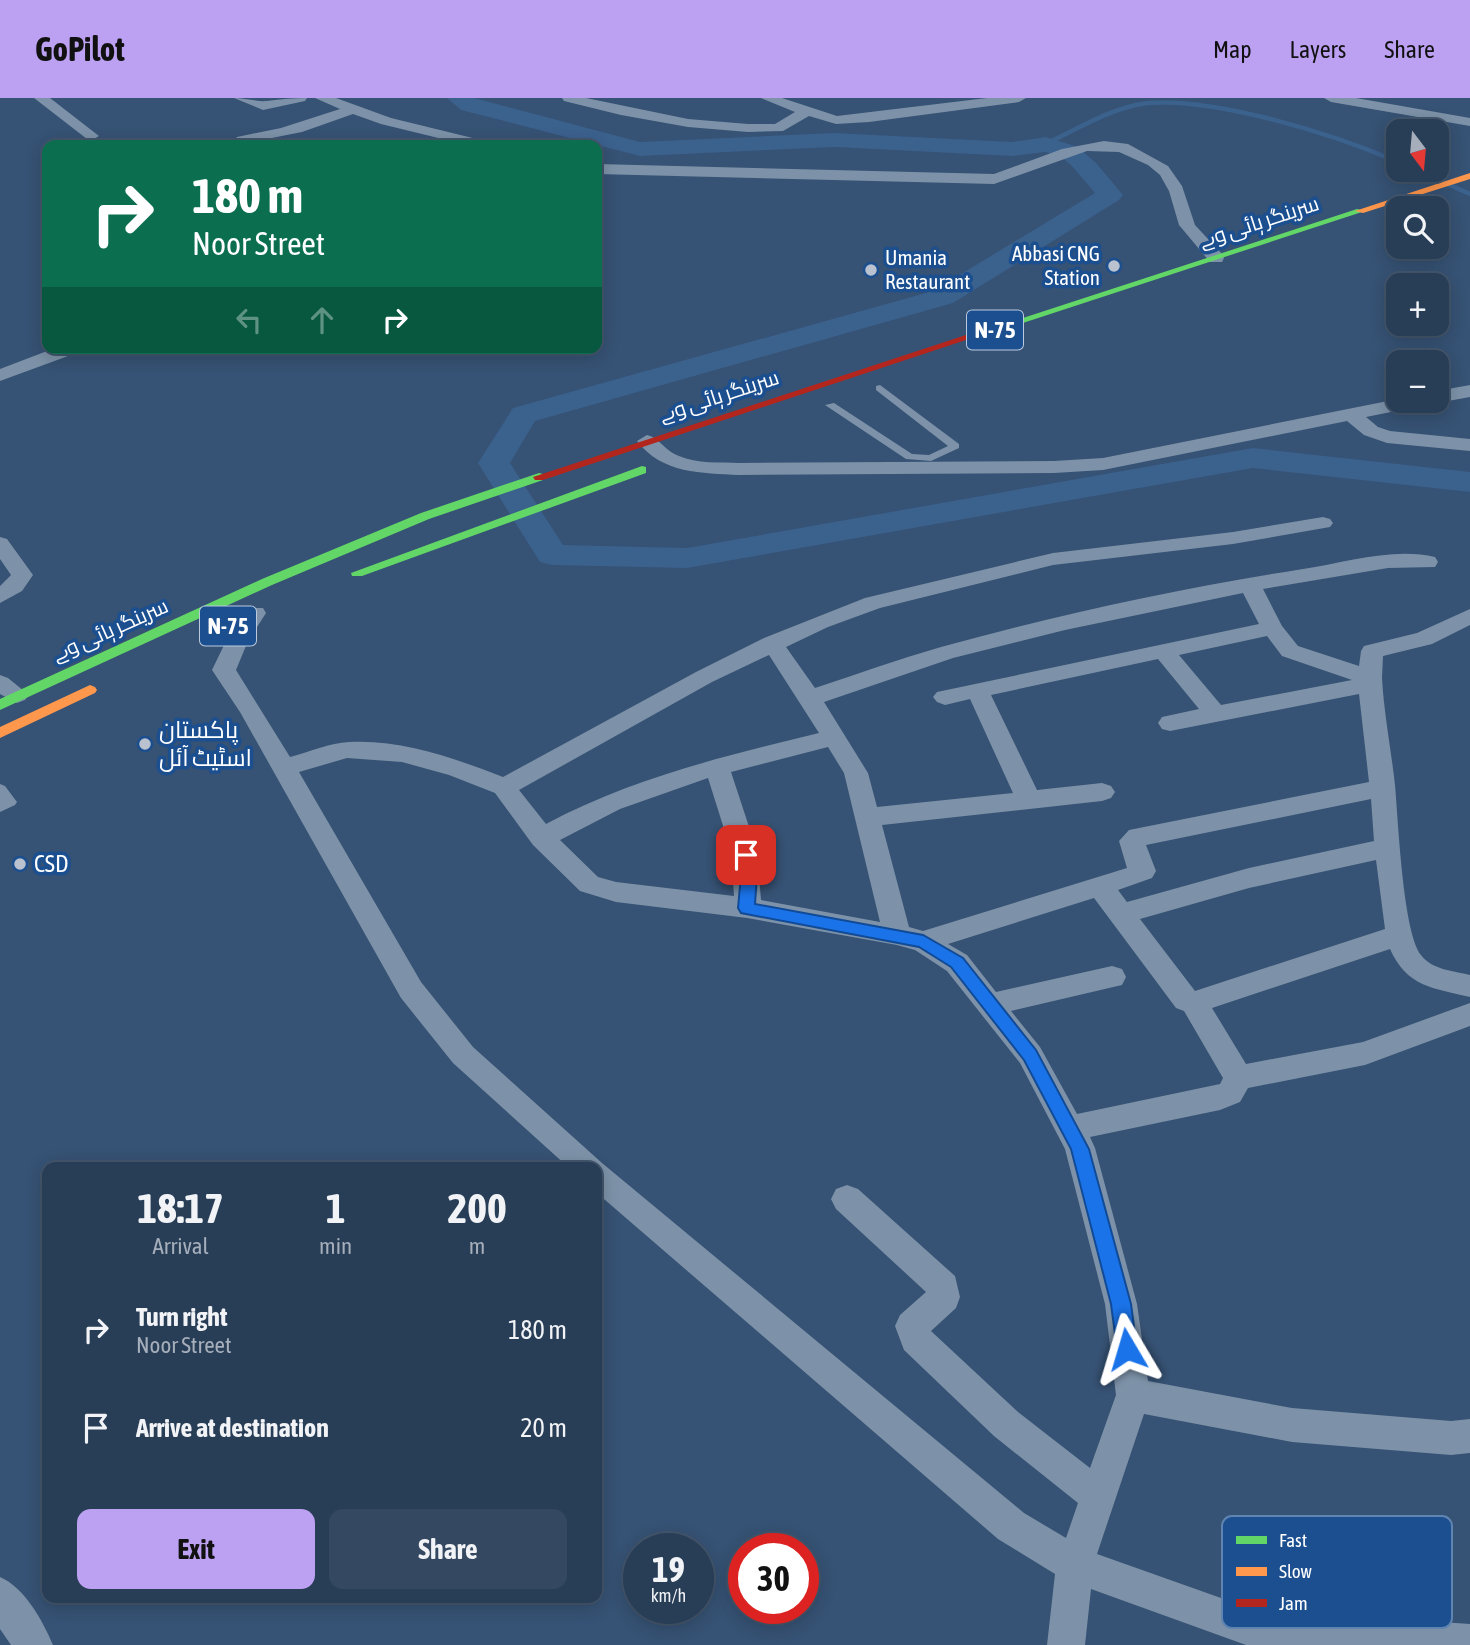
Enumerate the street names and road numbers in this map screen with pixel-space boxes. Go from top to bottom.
street label: سرینگر ہائی وے [1196,190,1323,255]
road number: N-75 [967,311,1023,350]
street label: سرینگر ہائی وے [656,364,783,429]
street label: سرینگر ہائی وے [48,593,173,668]
road number: N-75 [200,606,256,646]

